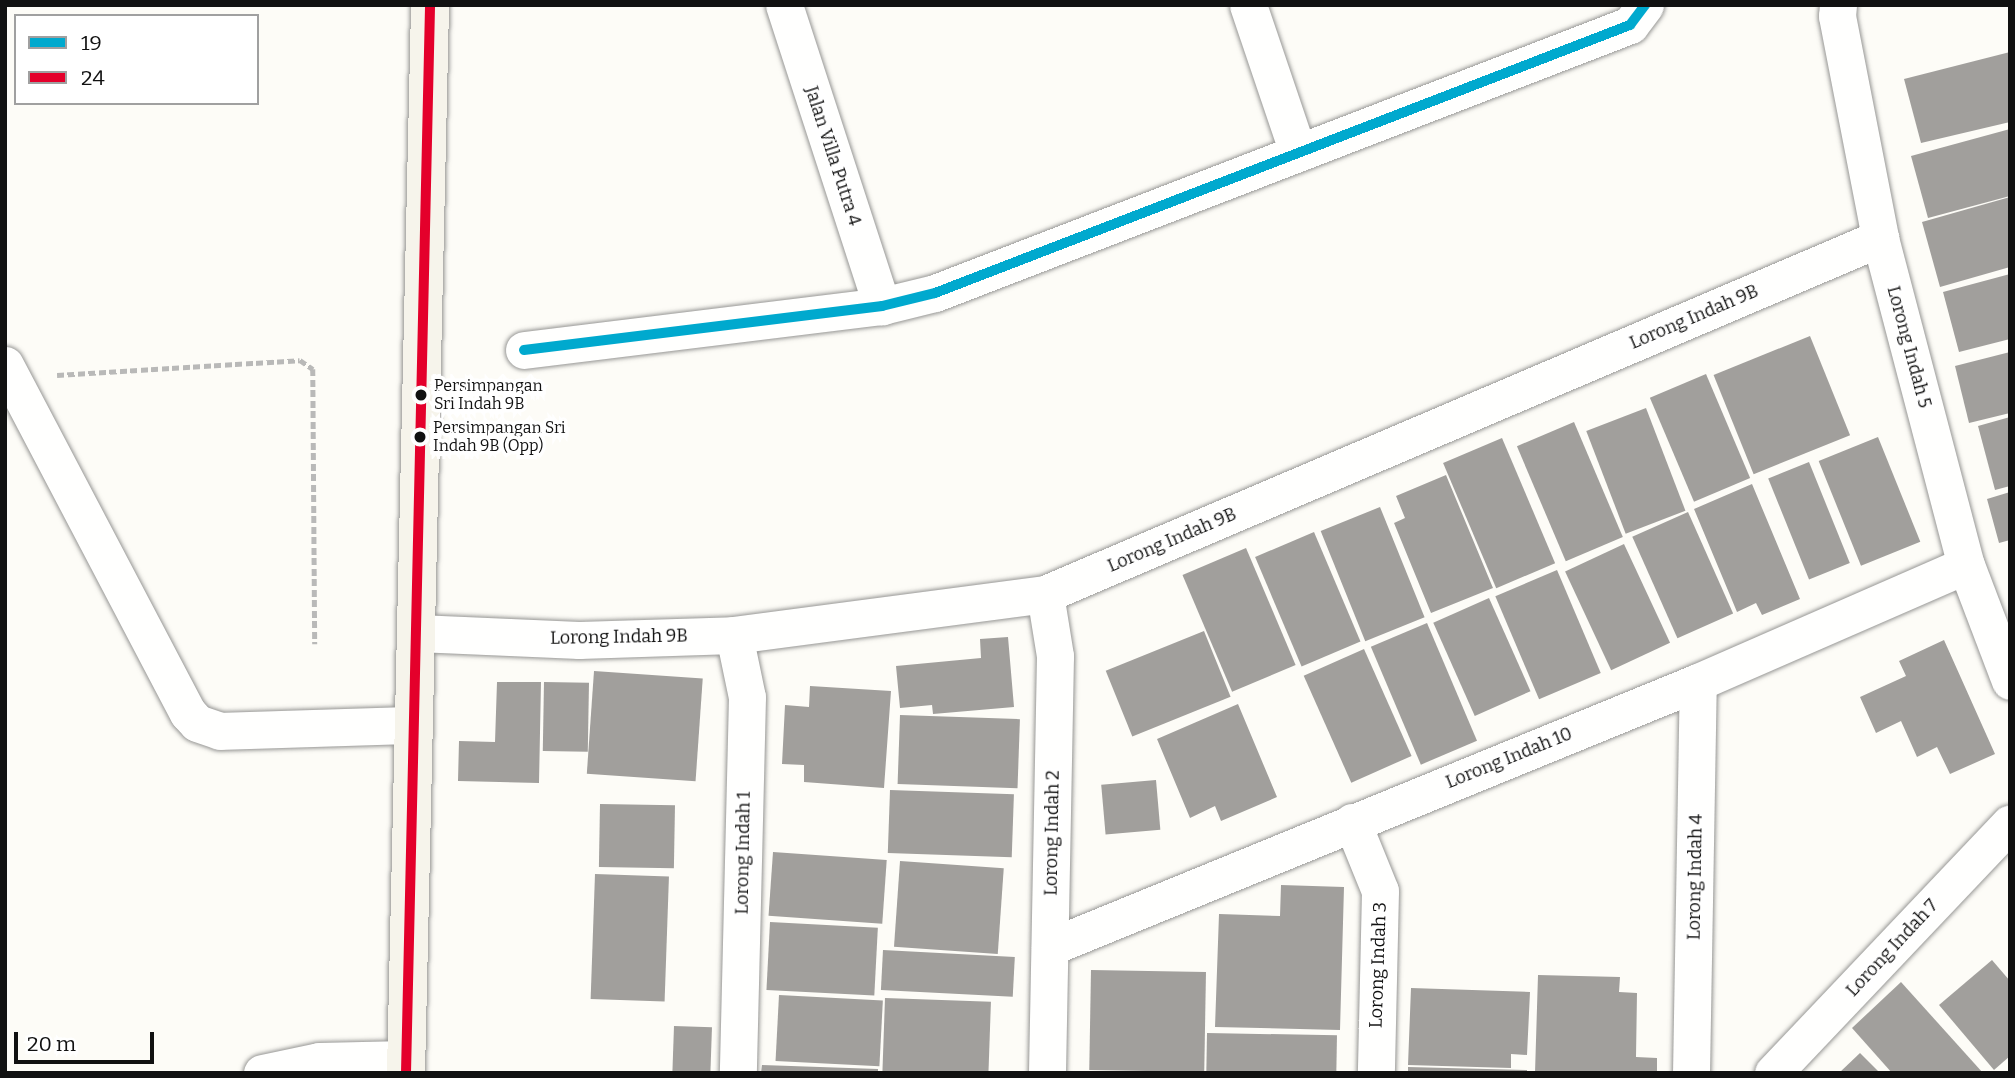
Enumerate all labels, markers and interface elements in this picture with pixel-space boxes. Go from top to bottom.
legend [14,14,259,105]
text: 19 [81,30,102,56]
text: 24 [81,65,105,91]
street label: Jalan Villa Putra 4 [800,84,866,228]
street label: Lorong Indah 9B [1626,280,1762,354]
street label: Lorong Indah 5 [1882,284,1936,410]
place label: Persimpangan Sri Indah 9B [434,376,543,414]
marker: Persimpangan Sri Indah 9B [414,388,428,402]
place label: Persimpangan Sri Indah 9B (Opp) [433,418,566,456]
marker: Persimpangan Sri Indah 9B (Opp) [413,430,427,444]
street label: Lorong Indah 9B [1104,503,1240,577]
street label: Lorong Indah 9B [550,625,688,649]
street label: Lorong Indah 10 [1443,723,1575,793]
street label: Lorong Indah 2 [1040,770,1064,896]
street label: Lorong Indah 1 [731,791,755,915]
street label: Lorong Indah 4 [1683,814,1707,940]
street label: Lorong Indah 7 [1842,895,1942,1001]
street label: Lorong Indah 3 [1365,902,1391,1028]
scale bar [18,1018,158,1062]
text: 20 m [27,1031,76,1057]

